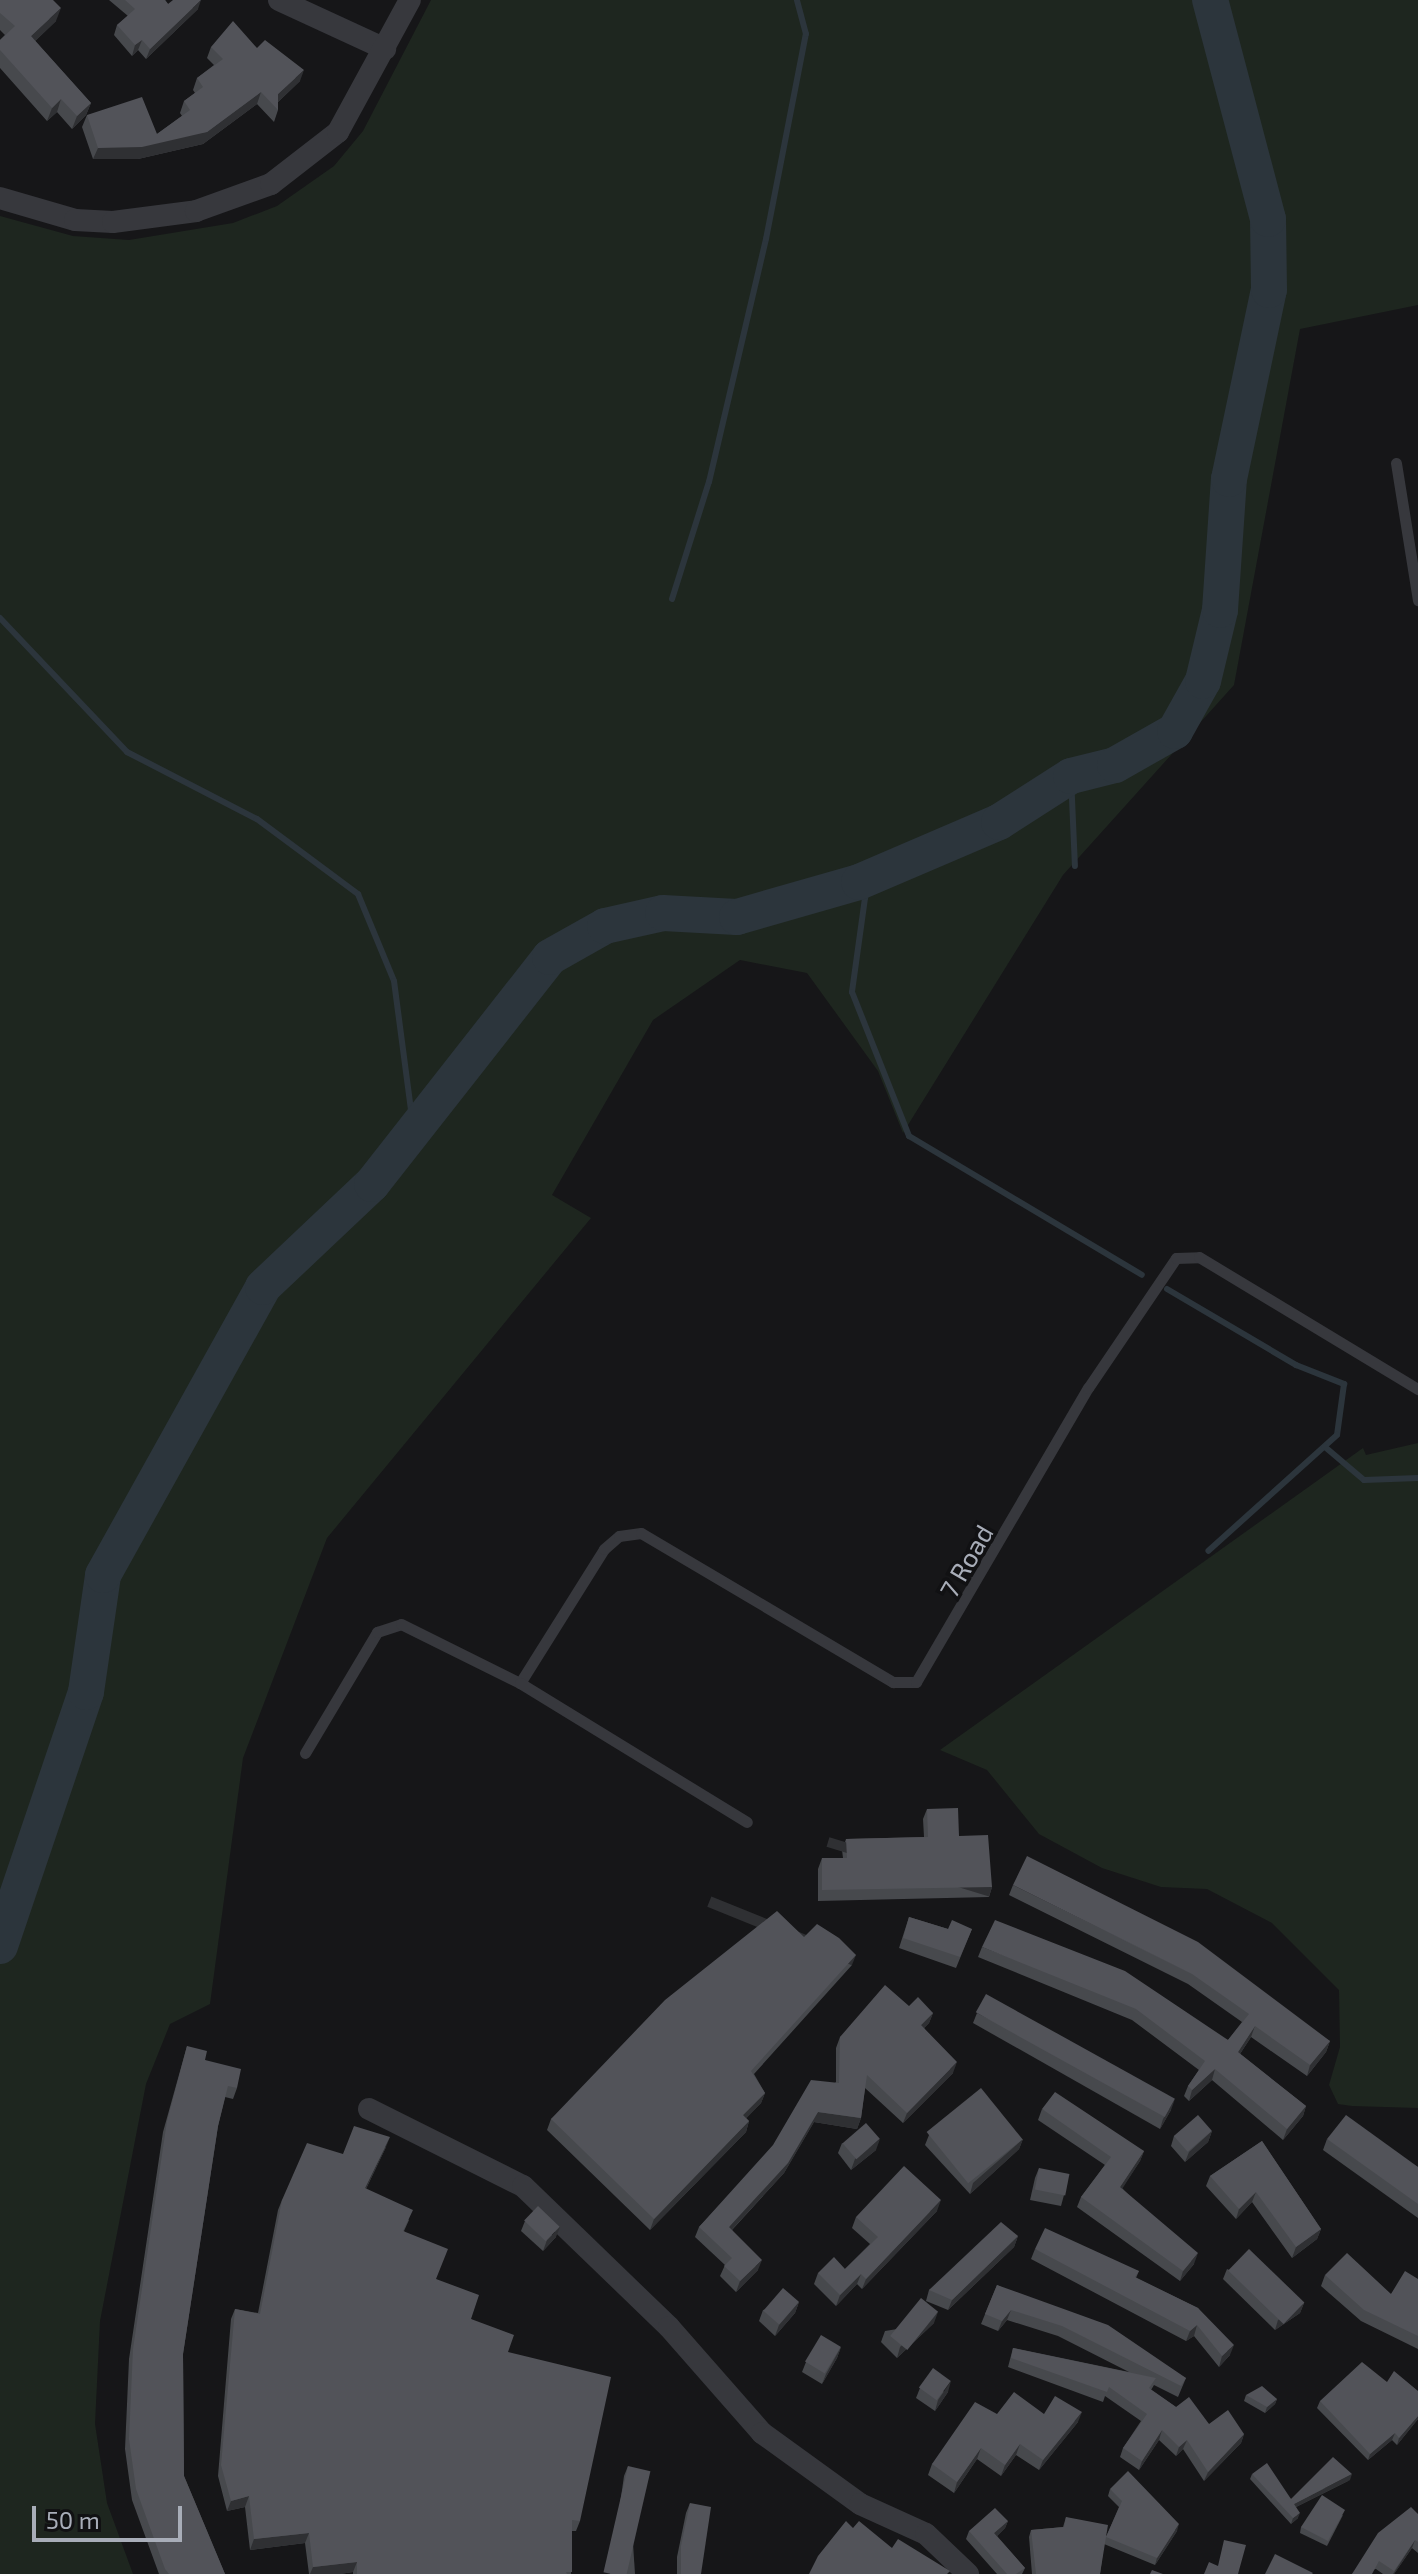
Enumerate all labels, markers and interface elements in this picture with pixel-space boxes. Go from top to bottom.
street label: 7 Road [933,1519,999,1603]
scale bar [36,2490,186,2540]
text: 50 m [46,2505,100,2534]

